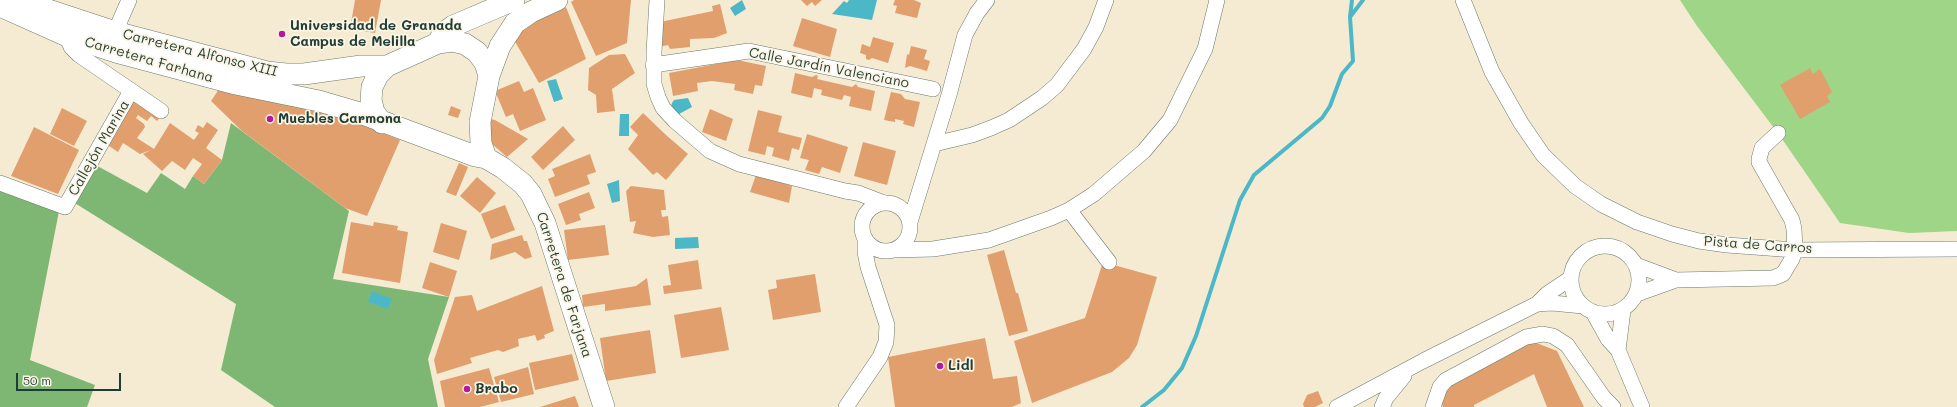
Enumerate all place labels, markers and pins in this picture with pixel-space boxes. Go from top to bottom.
place label: Universidad de Granada Campus de Melilla [290,18,462,50]
marker: Universidad de Granada Campus de Melilla [277,29,287,39]
place label: Muebles Carmona [278,111,401,127]
marker: Muebles Carmona [265,114,275,124]
place label: Lidl [948,358,973,374]
marker: Lidl [935,361,945,371]
place label: Brabo [475,381,518,397]
marker: Brabo [462,384,472,394]

